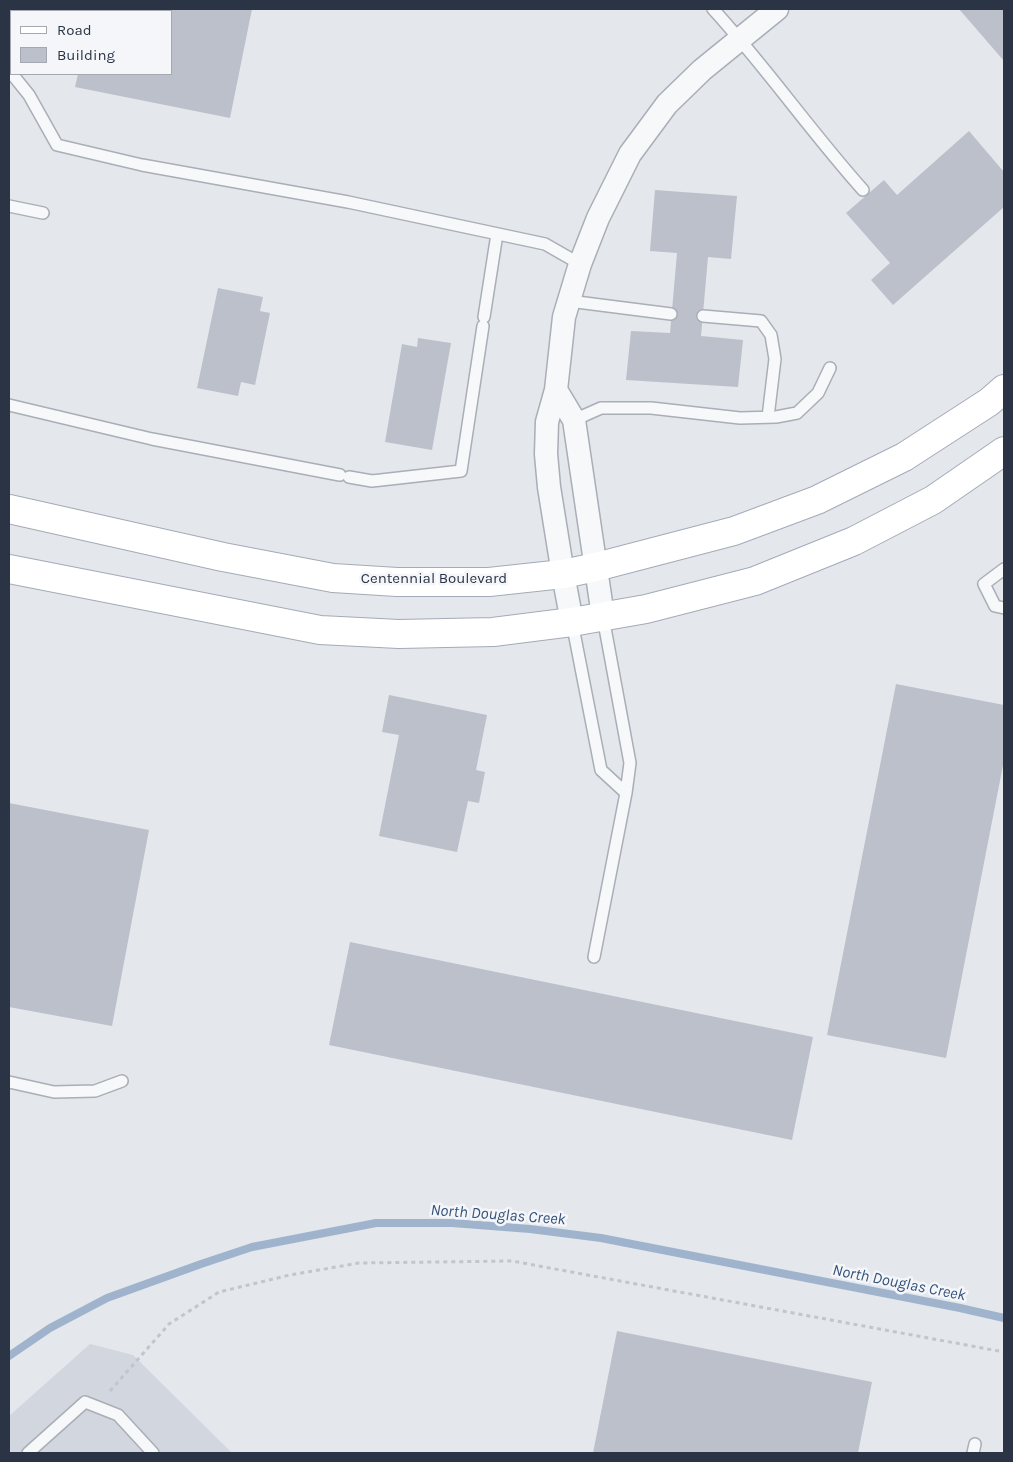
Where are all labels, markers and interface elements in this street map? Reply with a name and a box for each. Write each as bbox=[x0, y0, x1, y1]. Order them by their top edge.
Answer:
legend bbox=[10, 10, 172, 75]
text: Road bbox=[57, 21, 92, 39]
text: Building bbox=[57, 46, 115, 64]
street label: Centennial Boulevard bbox=[361, 570, 507, 588]
water label: North Douglas Creek bbox=[430, 1201, 566, 1229]
water label: North Douglas Creek bbox=[831, 1261, 967, 1305]

